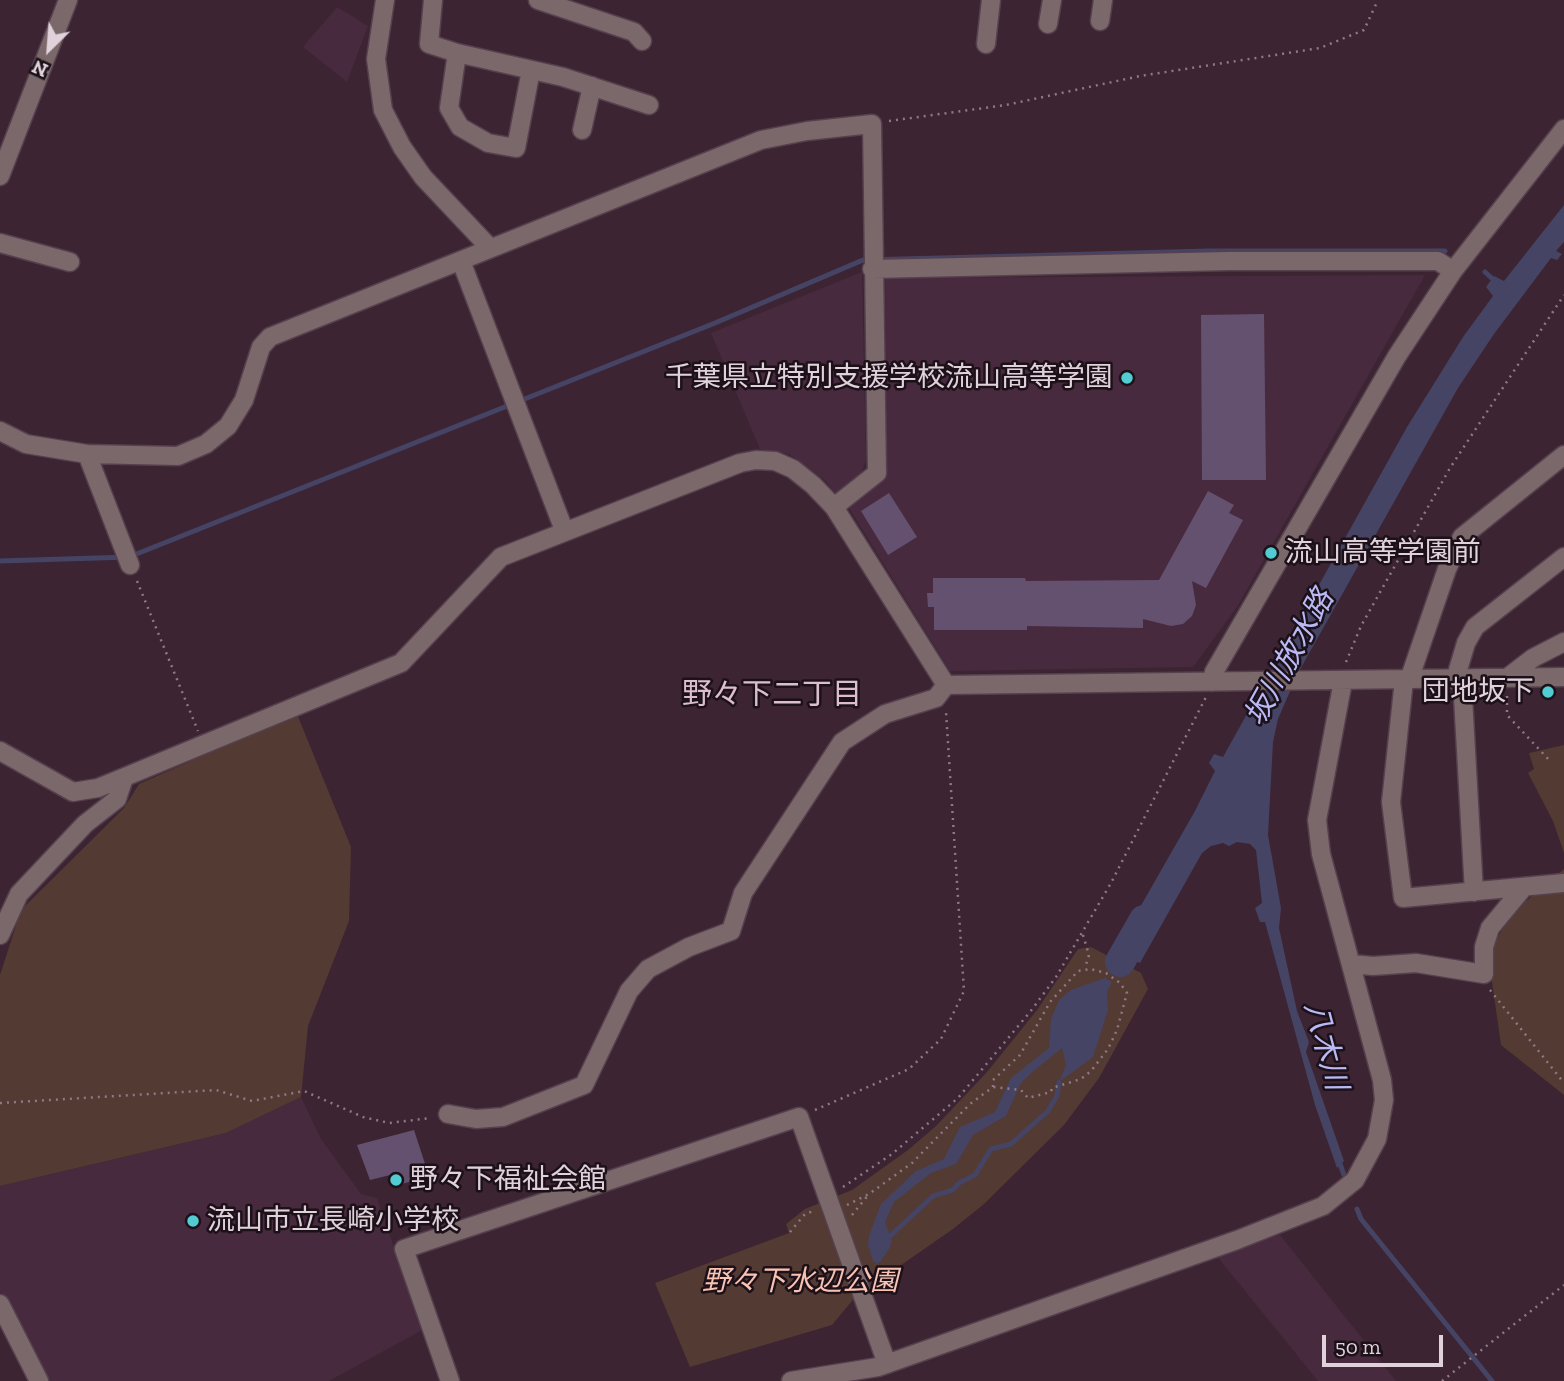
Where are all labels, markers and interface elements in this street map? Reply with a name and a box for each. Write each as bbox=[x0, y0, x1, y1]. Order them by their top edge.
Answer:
north arrow bbox=[14, 14, 84, 84]
text: N bbox=[29, 55, 51, 82]
place label: 千葉県立特別支援学校流山高等学園 bbox=[665, 361, 1113, 395]
marker: 千葉県立特別支援学校流山高等学園 bbox=[1119, 370, 1135, 386]
place label: 流山高等学園前 bbox=[1285, 536, 1481, 570]
marker: 流山高等学園前 bbox=[1263, 545, 1279, 561]
water label: 坂川放水路 bbox=[1238, 584, 1342, 732]
place label: 団地坂下 bbox=[1422, 675, 1534, 709]
district label: 野々下二丁目 bbox=[682, 677, 862, 713]
marker: 団地坂下 bbox=[1540, 684, 1556, 700]
water label: 八木川 bbox=[1296, 998, 1354, 1094]
place label: 野々下福祉会館 bbox=[410, 1163, 606, 1197]
marker: 野々下福祉会館 bbox=[388, 1172, 404, 1188]
place label: 流山市立長崎小学校 bbox=[207, 1204, 459, 1238]
marker: 流山市立長崎小学校 bbox=[185, 1213, 201, 1229]
park label: 野々下水辺公園 bbox=[702, 1265, 898, 1299]
scale bar bbox=[1326, 1322, 1447, 1366]
text: 50 m bbox=[1335, 1334, 1381, 1359]

